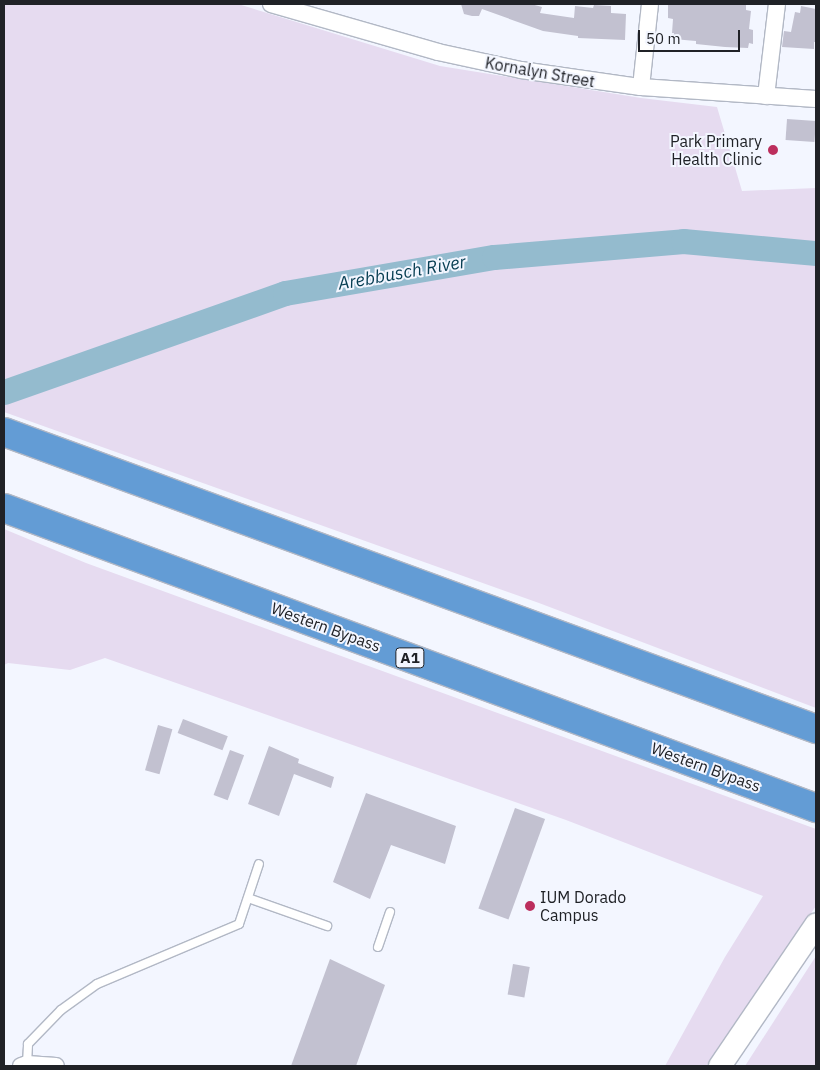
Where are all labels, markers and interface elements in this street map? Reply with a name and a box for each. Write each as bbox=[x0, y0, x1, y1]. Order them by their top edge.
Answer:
scale bar bbox=[640, 20, 742, 52]
text: 50 m bbox=[646, 29, 681, 48]
street label: Kornalyn Street bbox=[484, 53, 596, 91]
place label: Park Primary Health Clinic bbox=[670, 131, 762, 169]
marker: Park Primary Health Clinic bbox=[766, 143, 780, 157]
water label: Arebbusch River bbox=[336, 251, 468, 295]
street label: Western Bypass bbox=[269, 598, 383, 656]
road number: A1 bbox=[395, 646, 425, 670]
street label: Western Bypass bbox=[649, 738, 763, 796]
place label: IUM Dorado Campus bbox=[540, 887, 626, 925]
marker: IUM Dorado Campus bbox=[524, 900, 536, 912]

